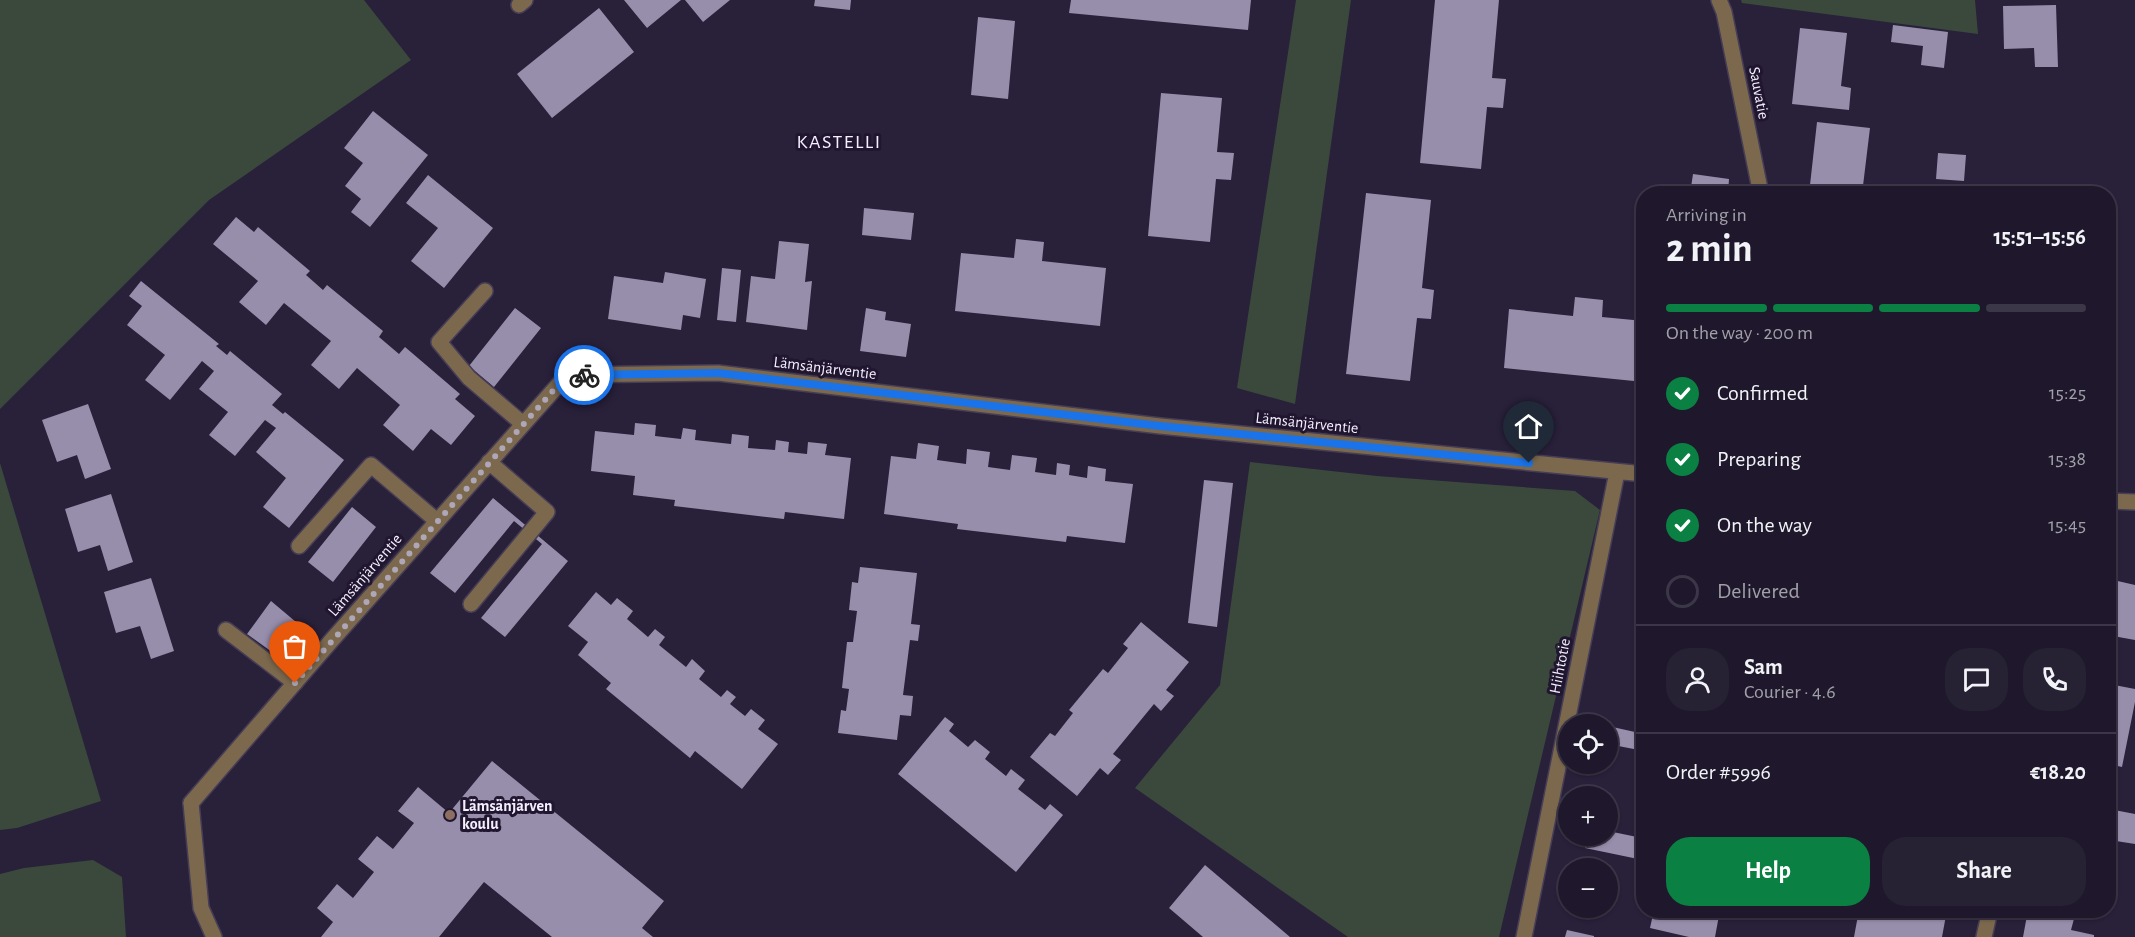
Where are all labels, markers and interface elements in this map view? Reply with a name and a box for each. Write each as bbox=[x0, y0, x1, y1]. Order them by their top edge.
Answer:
street label: Sauvatie bbox=[1746, 66, 1772, 120]
district label: KASTELLI bbox=[796, 132, 882, 152]
text: Arriving in bbox=[1666, 205, 1747, 225]
text: 15:51–15:56 bbox=[1993, 226, 2086, 248]
text: 2 min bbox=[1666, 230, 1753, 269]
text: On the way · 200 m bbox=[1666, 323, 1813, 343]
courier bbox=[554, 345, 614, 405]
street label: Lämsänjärventie bbox=[773, 354, 877, 383]
icon: bike bbox=[568, 359, 601, 392]
icon: check bbox=[1666, 377, 1699, 410]
text: Confirmed bbox=[1717, 382, 1808, 404]
text: 15:25 bbox=[2049, 383, 2086, 403]
pin bbox=[1503, 401, 1554, 463]
street label: Lämsänjärventie bbox=[1255, 410, 1359, 437]
icon: home bbox=[1512, 410, 1545, 443]
icon: check bbox=[1666, 443, 1699, 476]
text: Preparing bbox=[1717, 448, 1801, 470]
text: 15:38 bbox=[2048, 449, 2086, 469]
icon: check bbox=[1666, 509, 1699, 542]
text: On the way bbox=[1717, 514, 1812, 536]
text: 15:45 bbox=[2048, 515, 2086, 535]
street label: Lämsänjärventie bbox=[325, 531, 406, 620]
text: Delivered bbox=[1717, 580, 1800, 602]
pin bbox=[269, 621, 320, 683]
icon: bag bbox=[278, 630, 311, 663]
street label: Hiihtotie bbox=[1547, 637, 1573, 695]
button: person bbox=[1666, 648, 1729, 711]
button: chat bbox=[1945, 648, 2008, 711]
button: phone bbox=[2023, 648, 2086, 711]
text: Sam bbox=[1744, 656, 1783, 678]
text: Courier · 4.6 bbox=[1744, 682, 1836, 702]
map controls bbox=[1558, 714, 1618, 918]
button: locate bbox=[1558, 714, 1618, 774]
text: Order #5996 bbox=[1666, 761, 1771, 783]
text: €18.20 bbox=[2030, 761, 2086, 783]
button: + bbox=[1558, 786, 1618, 846]
place label: Lämsänjärven koulu bbox=[462, 798, 552, 832]
marker: Lämsänjärven koulu bbox=[443, 808, 457, 822]
button: Help bbox=[1666, 837, 1870, 906]
button: Share bbox=[1882, 837, 2086, 906]
button: − bbox=[1558, 858, 1618, 918]

